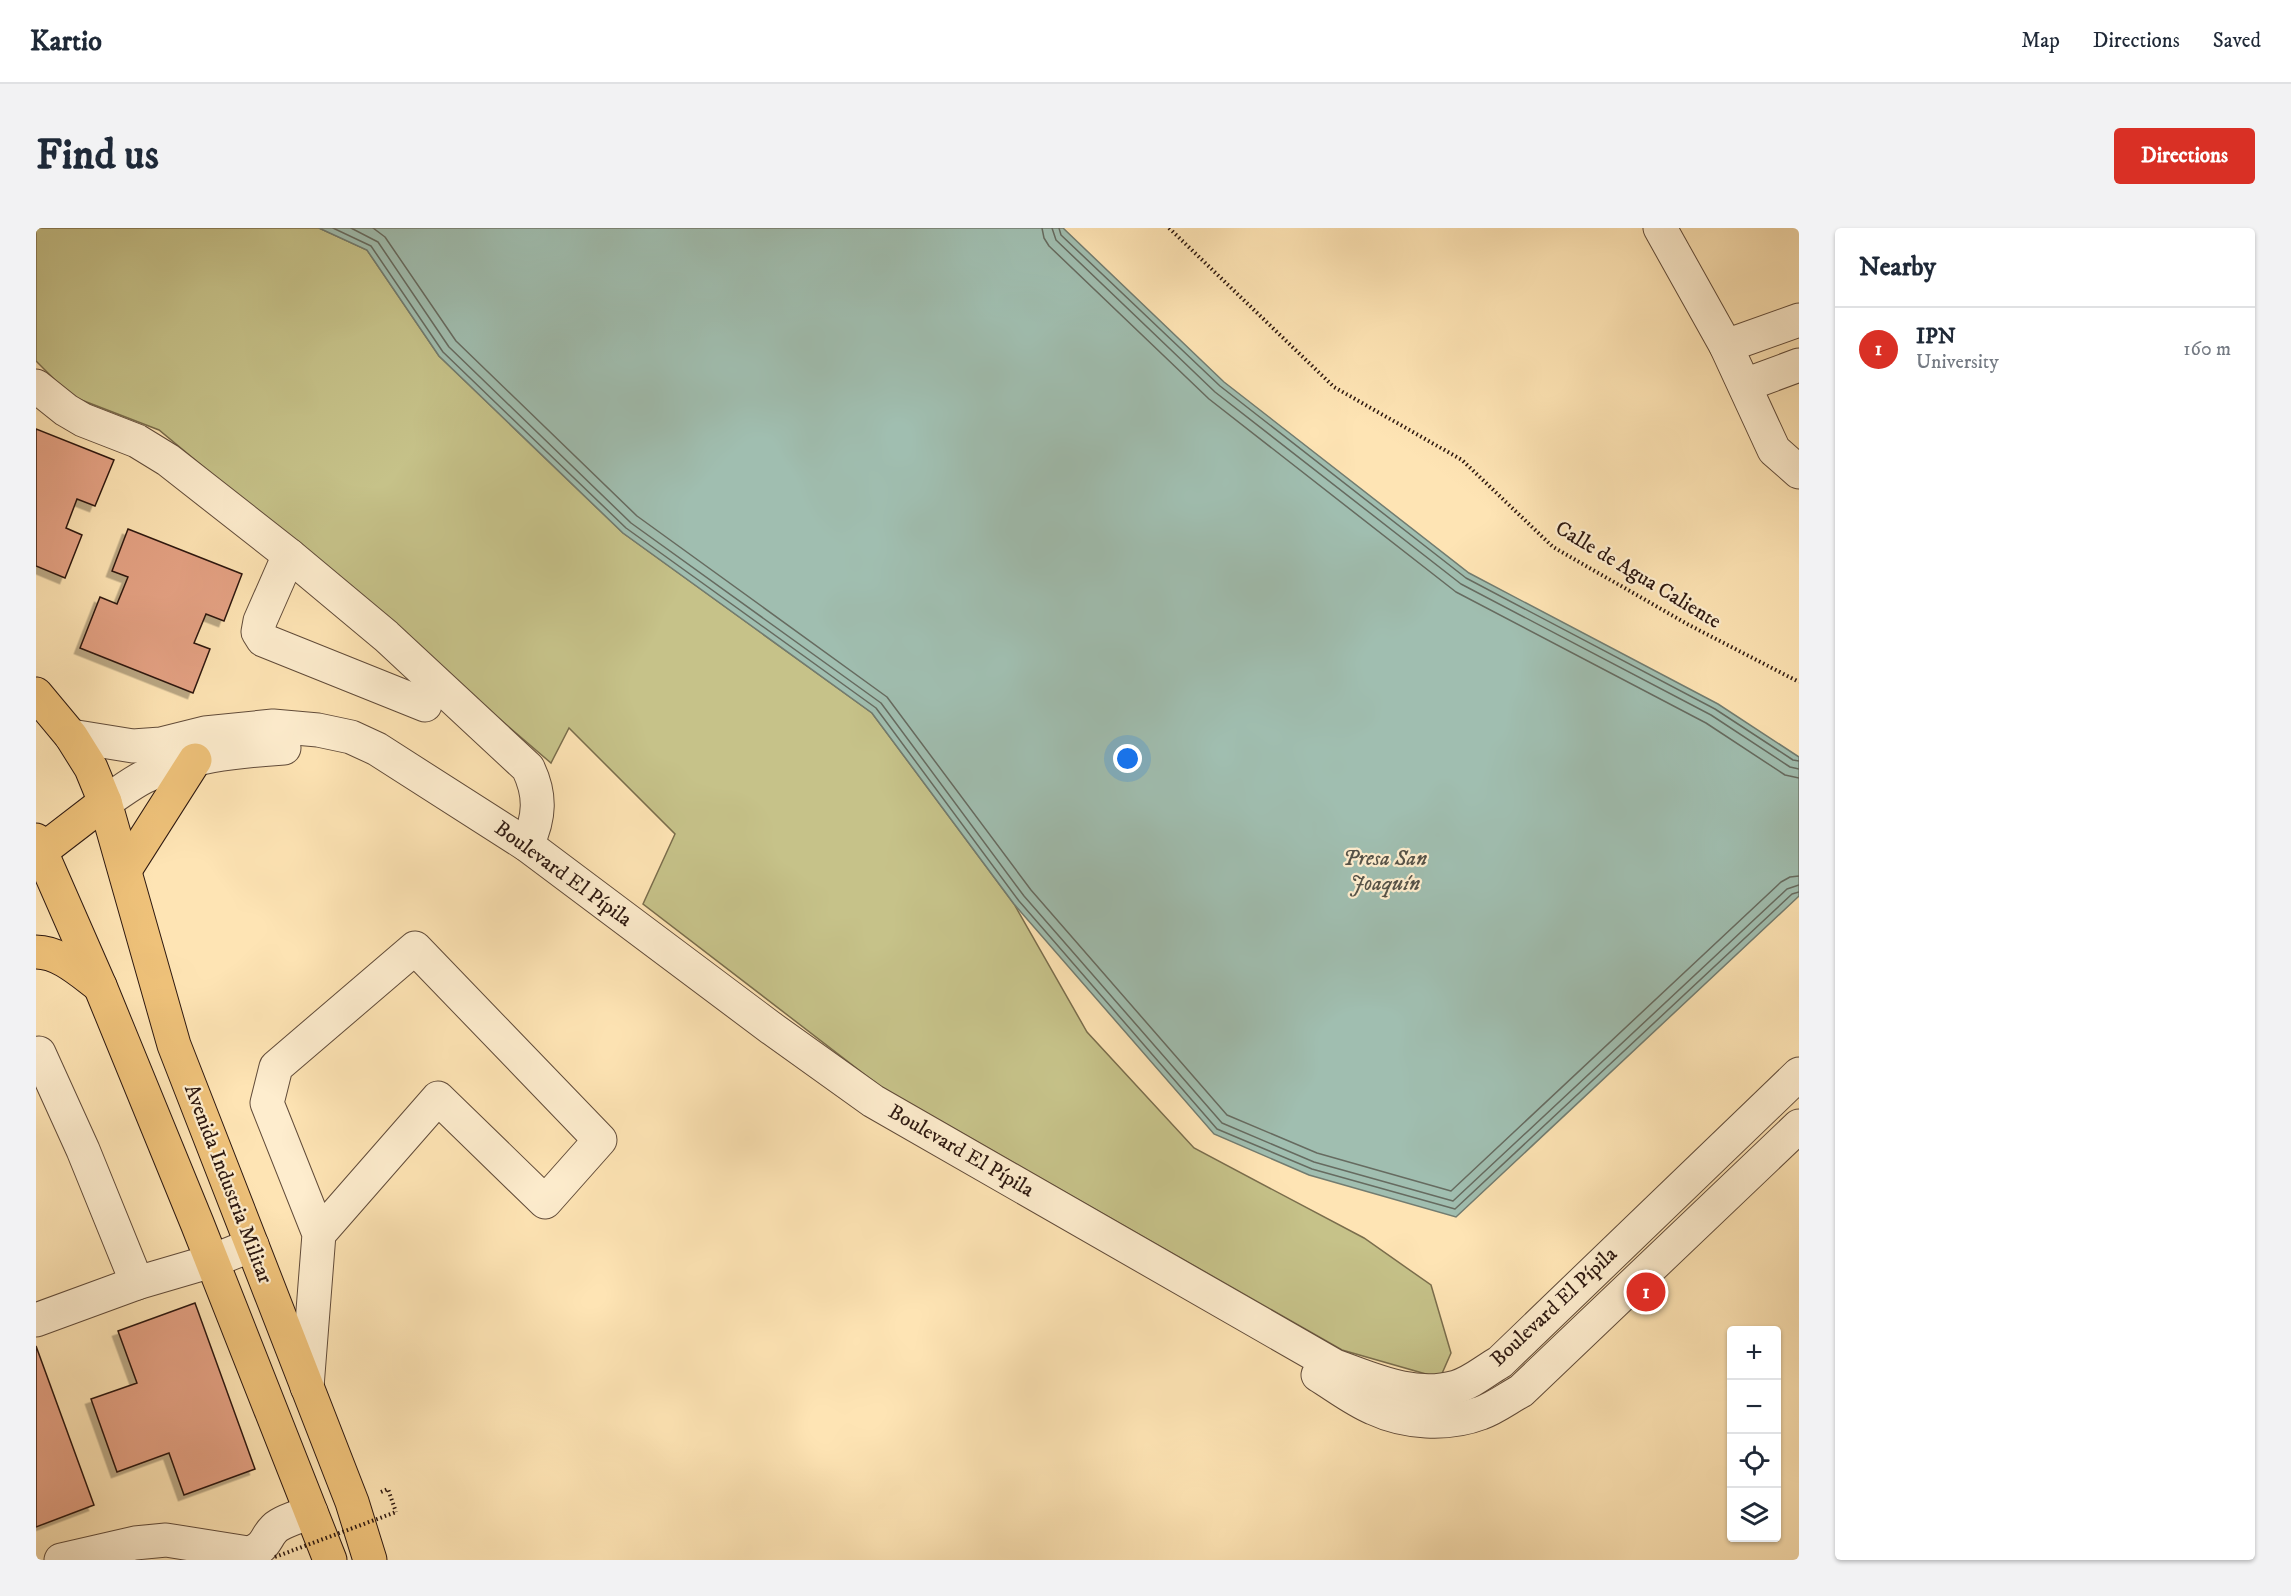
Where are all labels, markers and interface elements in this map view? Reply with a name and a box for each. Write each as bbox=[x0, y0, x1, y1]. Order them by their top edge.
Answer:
text: Kartio bbox=[30, 24, 102, 59]
text: Map bbox=[2021, 28, 2060, 54]
text: Directions bbox=[2093, 28, 2180, 54]
text: Saved bbox=[2213, 28, 2261, 54]
button: Directions bbox=[2114, 128, 2255, 184]
text: Find us bbox=[36, 130, 159, 182]
text: Nearby bbox=[1859, 251, 1936, 284]
text: IPN bbox=[1916, 323, 1956, 350]
text: 1 bbox=[1875, 337, 1882, 362]
text: 160 m bbox=[2183, 337, 2231, 362]
text: University bbox=[1916, 350, 1999, 375]
street label: Calle de Agua Caliente bbox=[1550, 515, 1726, 635]
your location bbox=[1113, 744, 1142, 773]
street label: Boulevard El Pípila bbox=[489, 815, 637, 933]
water label: Presa San Joaquín bbox=[1343, 845, 1427, 898]
street label: Avenida Industria Militar bbox=[178, 1081, 278, 1288]
street label: Boulevard El Pípila bbox=[884, 1099, 1038, 1203]
street label: Boulevard El Pípila bbox=[1485, 1242, 1623, 1372]
pin: 1 bbox=[1626, 1270, 1666, 1314]
map controls bbox=[1727, 1326, 1781, 1542]
button: + bbox=[1727, 1326, 1781, 1380]
button: − bbox=[1727, 1380, 1781, 1434]
button: locate bbox=[1727, 1434, 1781, 1488]
button: layers bbox=[1727, 1488, 1781, 1542]

